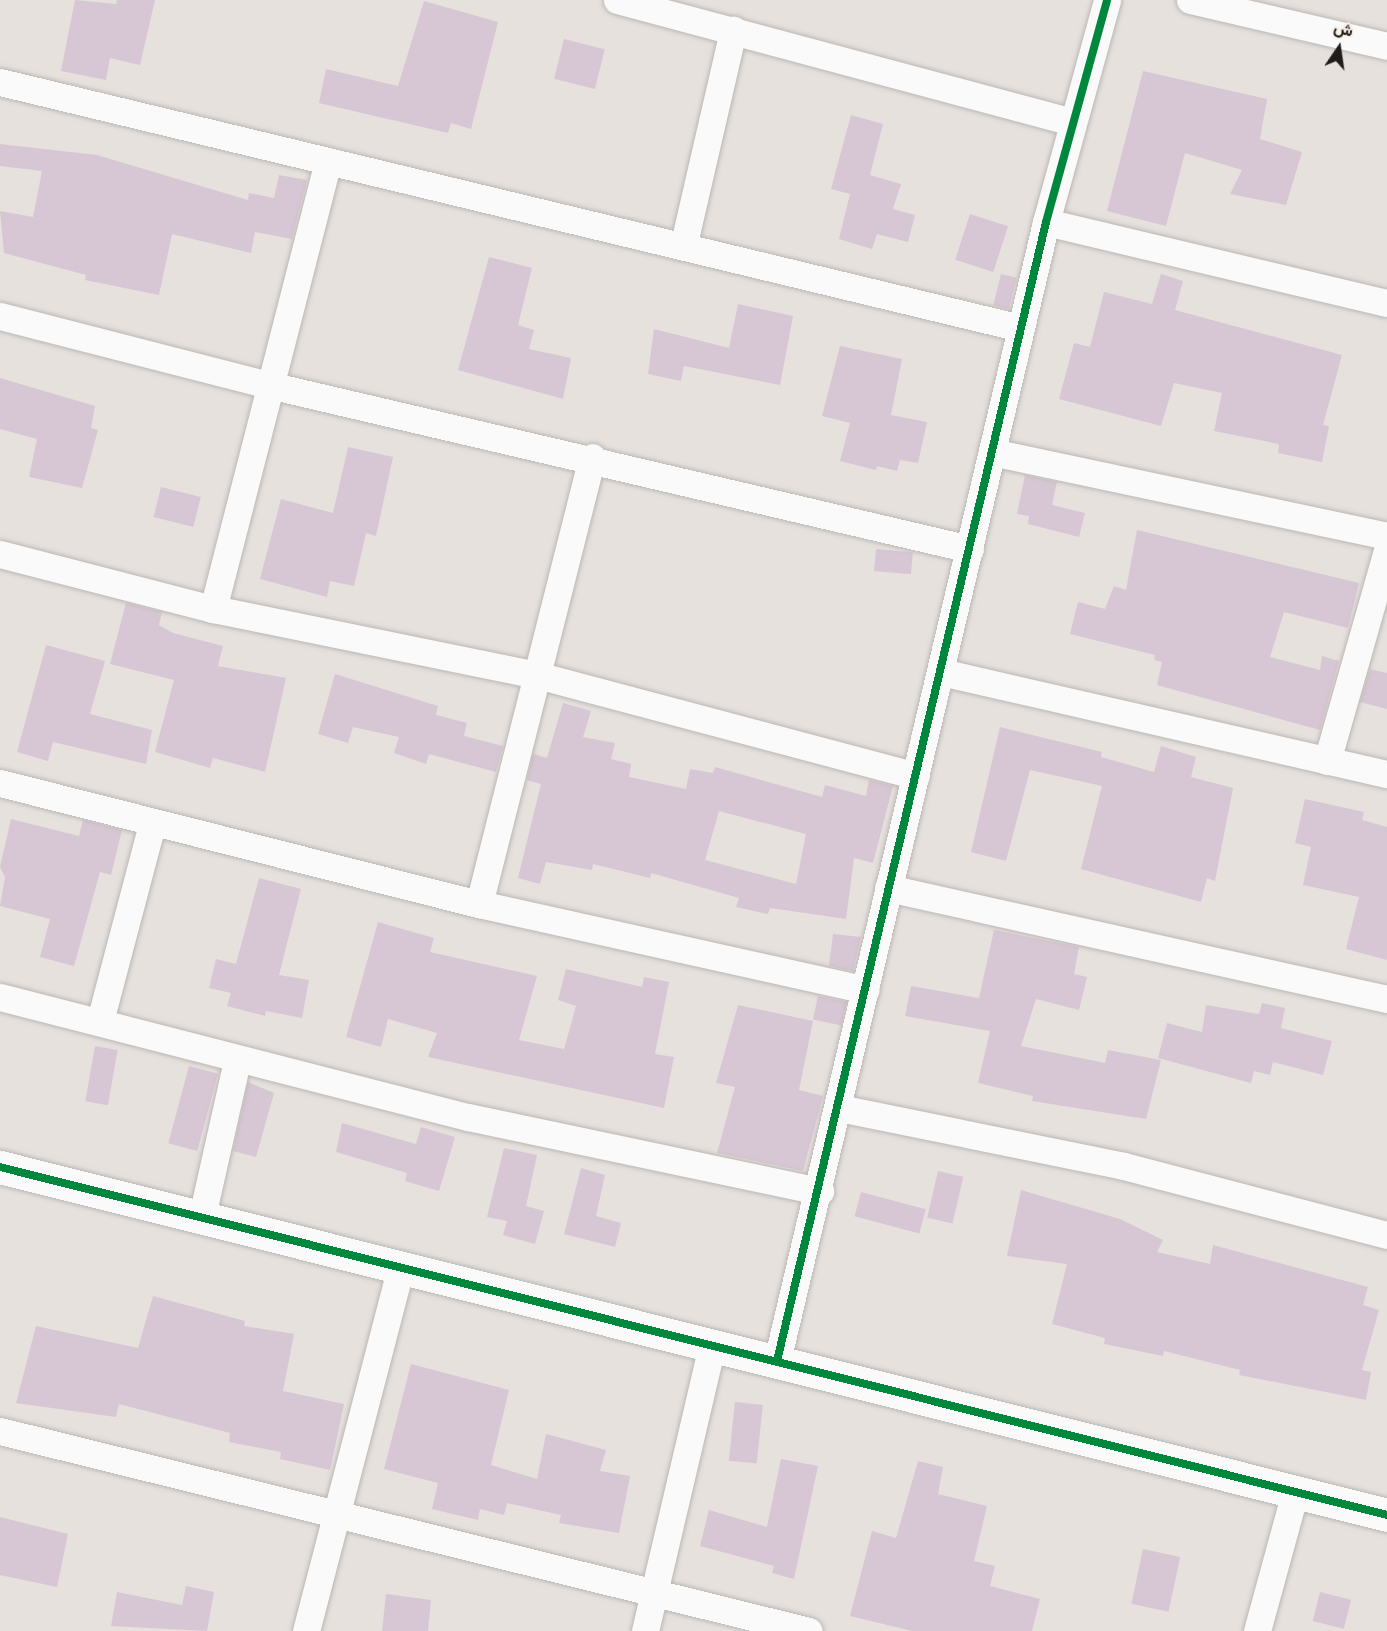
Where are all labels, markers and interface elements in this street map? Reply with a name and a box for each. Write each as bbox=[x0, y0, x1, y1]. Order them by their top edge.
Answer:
north arrow bbox=[1309, 18, 1369, 78]
text: ش bbox=[1331, 19, 1355, 42]

